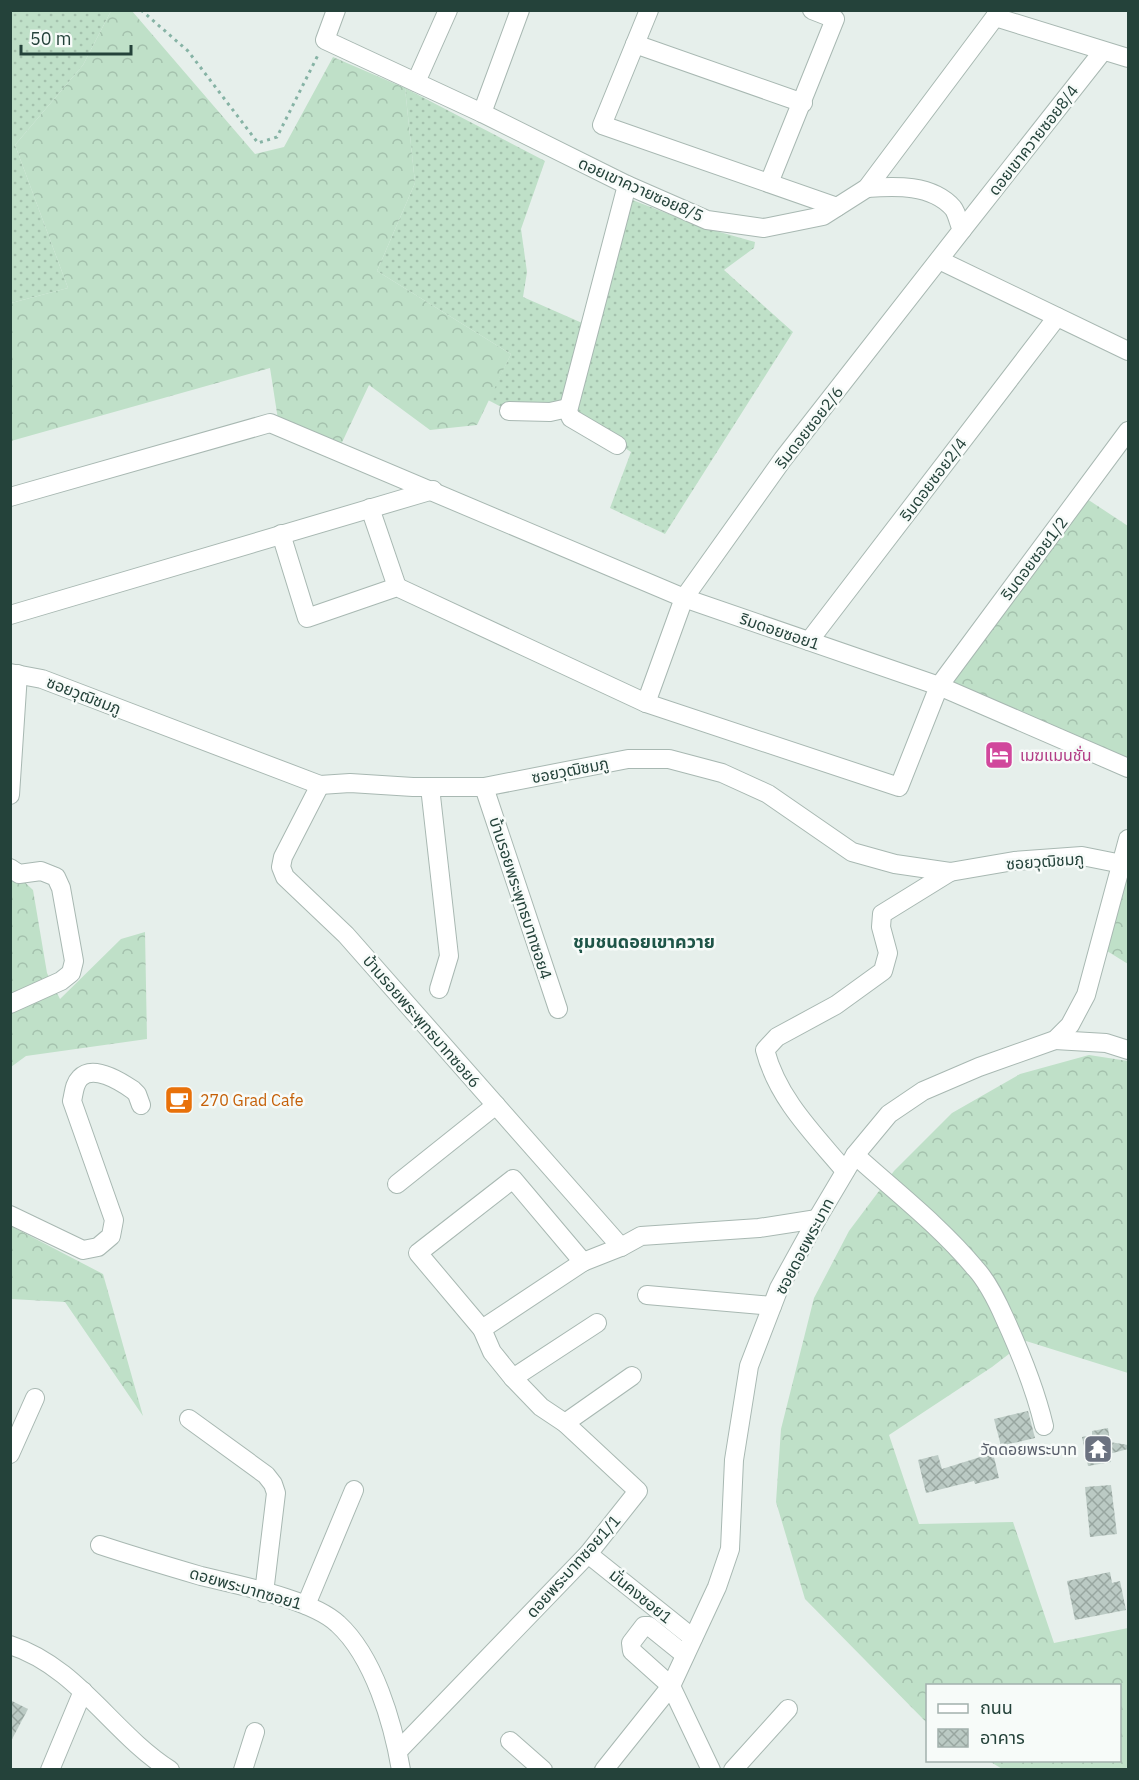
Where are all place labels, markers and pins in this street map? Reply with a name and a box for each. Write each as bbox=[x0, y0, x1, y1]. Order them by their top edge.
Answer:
hotel icon: เมฆแมนชั่น bbox=[983, 739, 1015, 771]
place label: เมฆแมนชั่น bbox=[1020, 745, 1091, 765]
cafe icon: 270 Grad Cafe bbox=[163, 1084, 195, 1116]
place label: 270 Grad Cafe bbox=[200, 1090, 304, 1110]
temple icon: วัดดอยพระบาท bbox=[1082, 1433, 1114, 1465]
place label: วัดดอยพระบาท bbox=[980, 1439, 1077, 1459]

